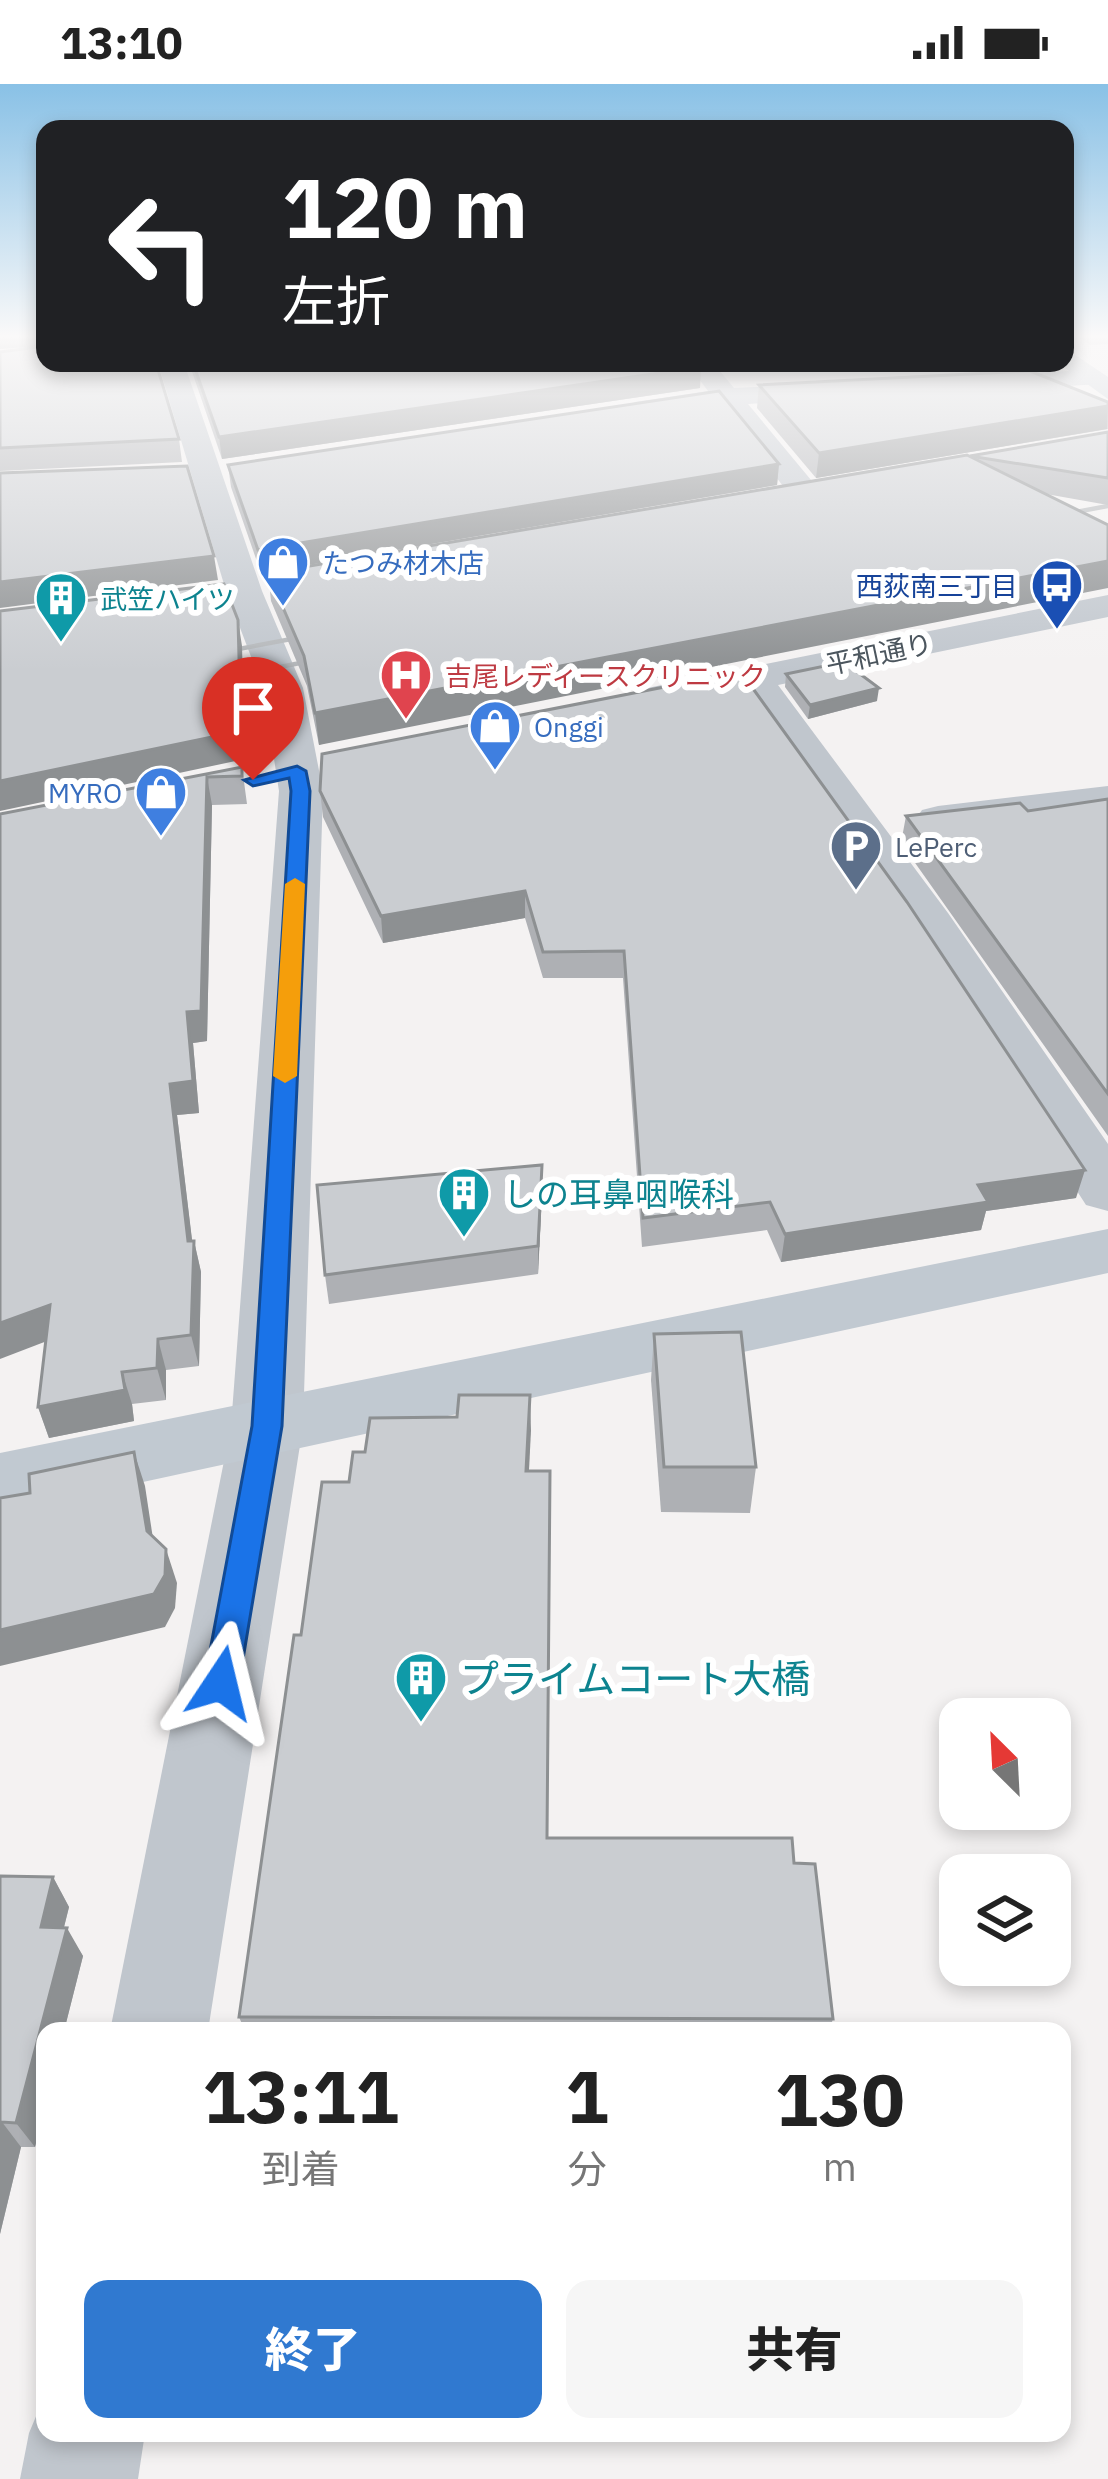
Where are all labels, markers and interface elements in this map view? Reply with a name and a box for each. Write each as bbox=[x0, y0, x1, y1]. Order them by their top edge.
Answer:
text: 13:10 bbox=[60, 13, 183, 71]
text: 120 m bbox=[282, 152, 528, 261]
icon: left bbox=[84, 168, 240, 324]
text: 左折 bbox=[282, 266, 390, 336]
shop icon: たつみ材木店 bbox=[255, 534, 311, 608]
place label: たつみ材木店 bbox=[322, 545, 484, 580]
bus stop icon: 西荻南三丁目 bbox=[1029, 557, 1085, 631]
place label: 西荻南三丁目 bbox=[856, 568, 1018, 603]
building icon: 武笠ハイツ bbox=[33, 570, 89, 644]
place label: 武笠ハイツ bbox=[100, 581, 234, 616]
street label: 平和通り bbox=[823, 625, 935, 681]
hospital icon: 吉尾レディースクリニック bbox=[378, 647, 434, 721]
pin bbox=[202, 657, 304, 780]
place label: 吉尾レディースクリニック bbox=[445, 658, 766, 693]
icon: arrive bbox=[220, 675, 286, 741]
shop icon: Onggi bbox=[467, 698, 523, 772]
place label: Onggi bbox=[534, 709, 604, 744]
shop icon: MYRO bbox=[133, 764, 189, 838]
place label: MYRO bbox=[48, 775, 122, 810]
parking icon: LePerc bbox=[828, 818, 884, 892]
place label: LePerc bbox=[895, 829, 977, 864]
building icon: しの耳鼻咽喉科 bbox=[436, 1165, 492, 1239]
place label: しの耳鼻咽喉科 bbox=[503, 1172, 734, 1215]
position arrow bbox=[158, 1620, 284, 1746]
building icon: プライムコート大橋 bbox=[393, 1650, 449, 1724]
place label: プライムコート大橋 bbox=[460, 1653, 810, 1704]
north arrow bbox=[939, 1698, 1071, 1830]
map controls bbox=[939, 1698, 1071, 1986]
button: layers bbox=[939, 1854, 1071, 1986]
text: 13:11 bbox=[202, 2049, 399, 2143]
text: 1 bbox=[565, 2049, 609, 2143]
text: 130 bbox=[775, 2052, 905, 2146]
text: m bbox=[823, 2141, 857, 2192]
text: 到着 bbox=[262, 2143, 340, 2194]
text: 分 bbox=[567, 2143, 606, 2194]
button: 終了 bbox=[84, 2280, 542, 2418]
button: 共有 bbox=[566, 2280, 1023, 2418]

